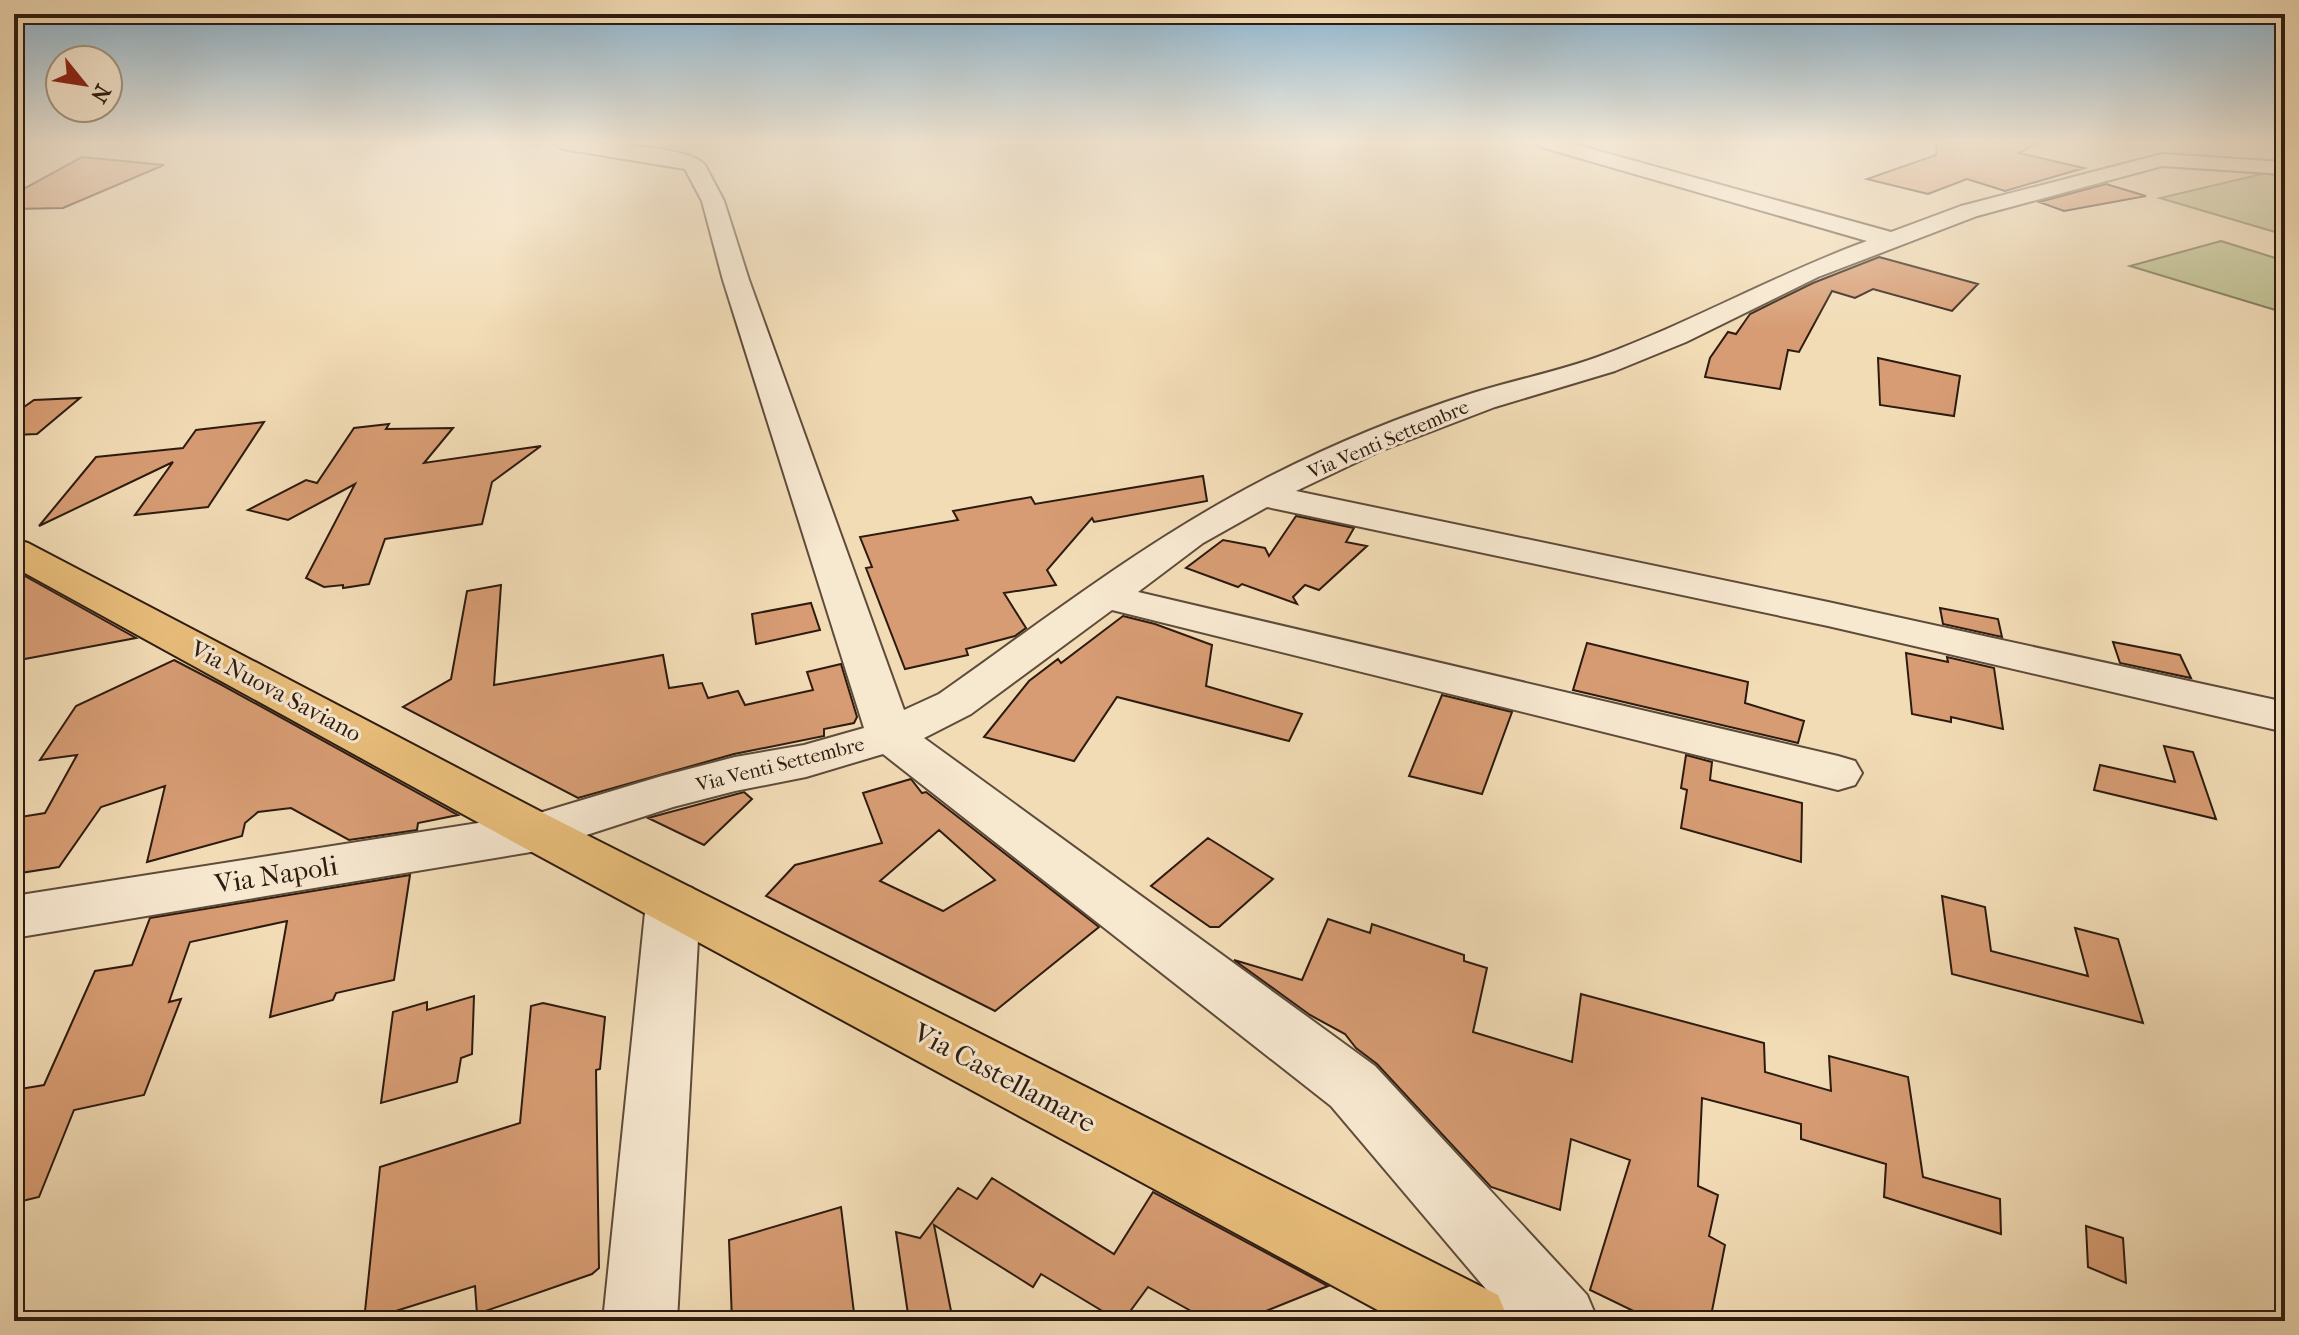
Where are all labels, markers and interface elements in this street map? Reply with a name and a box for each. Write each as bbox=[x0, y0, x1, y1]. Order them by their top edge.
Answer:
north arrow bbox=[44, 44, 124, 124]
text: N bbox=[85, 80, 116, 107]
street label: Via Venti Settembre bbox=[1303, 395, 1472, 484]
street label: Via Nuova Saviano bbox=[185, 634, 366, 748]
street label: Via Venti Settembre bbox=[693, 732, 867, 797]
street label: Via Napoli bbox=[211, 848, 340, 901]
street label: Via Castellamare bbox=[907, 1015, 1102, 1139]

